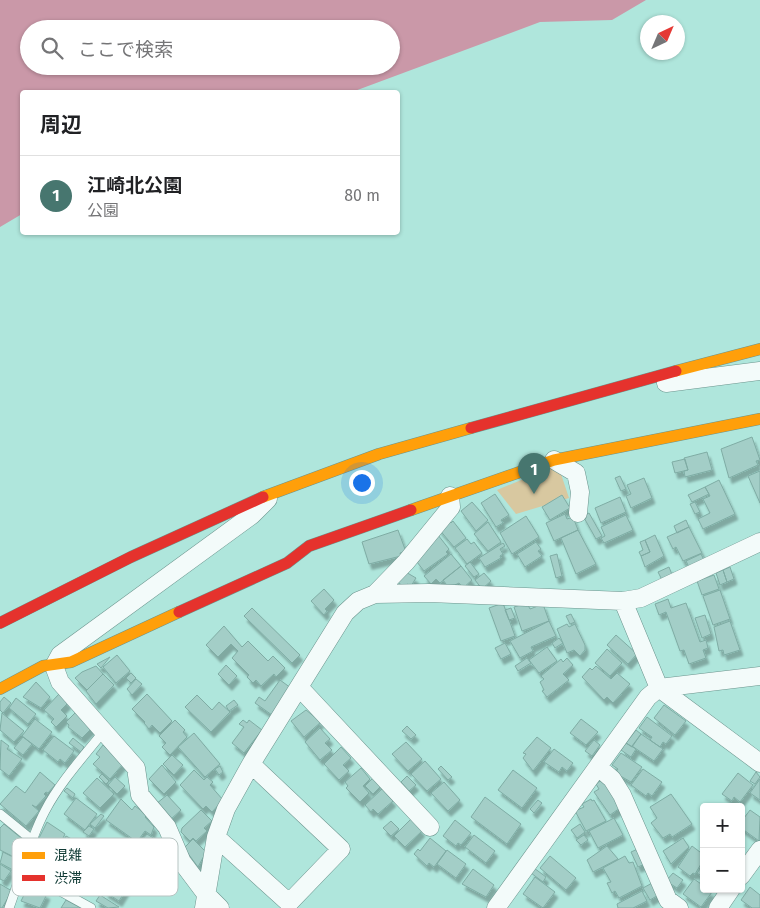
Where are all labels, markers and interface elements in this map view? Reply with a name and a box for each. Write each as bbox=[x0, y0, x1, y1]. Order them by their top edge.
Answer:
north arrow bbox=[640, 15, 685, 60]
search box bbox=[20, 20, 400, 75]
icon: search bbox=[38, 34, 66, 62]
text: ここで検索 bbox=[78, 38, 173, 61]
text: 周辺 bbox=[40, 112, 82, 138]
text: 江崎北公園 bbox=[87, 174, 182, 197]
text: 1 bbox=[52, 186, 60, 205]
text: 80 m bbox=[344, 186, 380, 205]
text: 公園 bbox=[87, 201, 119, 220]
pin: 1 bbox=[518, 453, 550, 494]
your location bbox=[349, 470, 375, 496]
map controls bbox=[700, 803, 745, 893]
button: + bbox=[700, 803, 745, 848]
legend bbox=[12, 838, 178, 896]
text: 混雑 bbox=[54, 847, 82, 864]
button: − bbox=[700, 848, 745, 893]
text: 渋滞 bbox=[54, 870, 82, 887]

